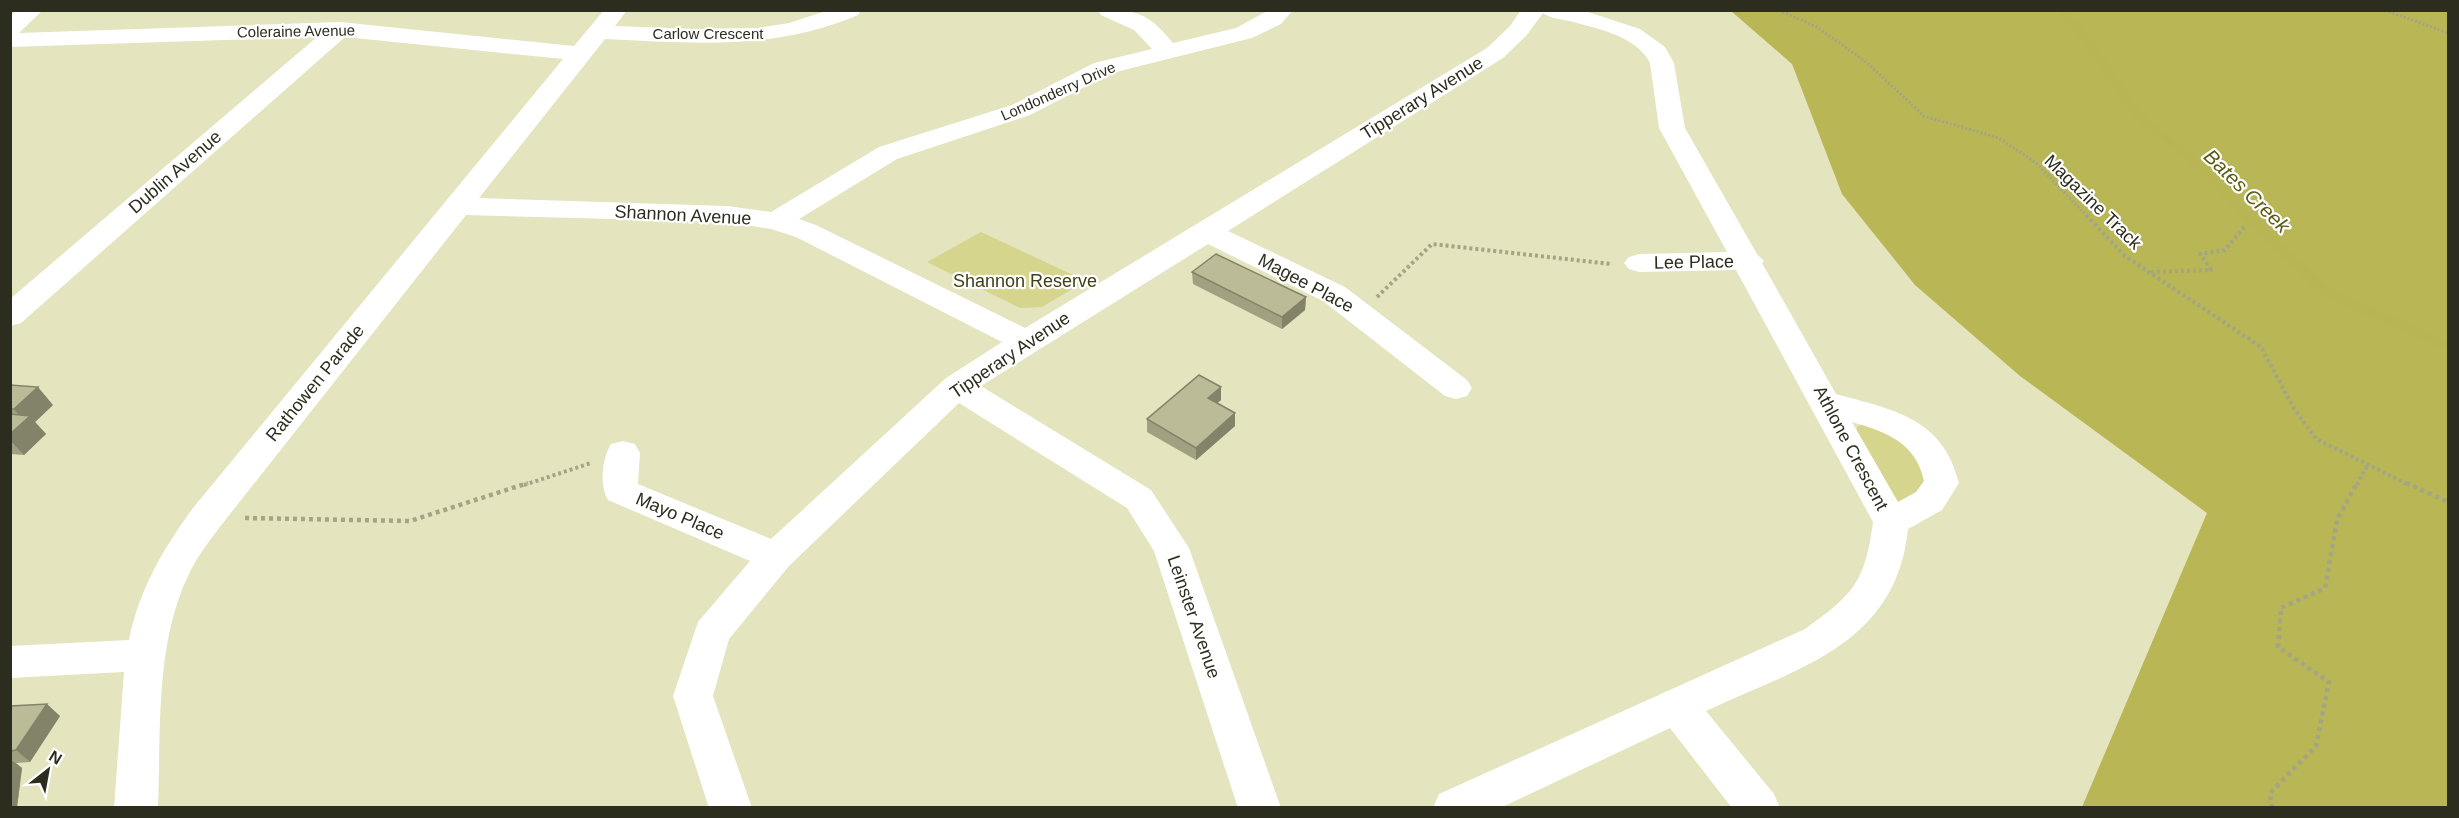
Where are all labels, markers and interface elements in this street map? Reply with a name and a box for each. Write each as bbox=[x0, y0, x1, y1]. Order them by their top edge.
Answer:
street label: Coleraine Avenue bbox=[237, 21, 355, 41]
street label: Carlow Crescent bbox=[653, 25, 764, 42]
street label: Tipperary Avenue bbox=[1357, 52, 1487, 144]
street label: Londonderry Drive bbox=[998, 58, 1118, 124]
street label: Dublin Avenue bbox=[125, 126, 225, 218]
water label: Bates Creek bbox=[2200, 145, 2295, 238]
street label: Magazine Track bbox=[2040, 151, 2146, 254]
street label: Shannon Avenue bbox=[614, 201, 752, 229]
street label: Magee Place bbox=[1255, 250, 1357, 316]
street label: Lee Place bbox=[1654, 251, 1734, 273]
park label: Shannon Reserve bbox=[953, 271, 1097, 291]
street label: Tipperary Avenue bbox=[946, 308, 1074, 402]
street label: Rathowen Parade bbox=[262, 321, 368, 445]
street label: Athlone Crescent bbox=[1810, 382, 1892, 514]
street label: Mayo Place bbox=[633, 488, 727, 544]
street label: Leinster Avenue bbox=[1164, 553, 1224, 681]
north arrow bbox=[18, 740, 78, 800]
text: N bbox=[46, 747, 65, 768]

